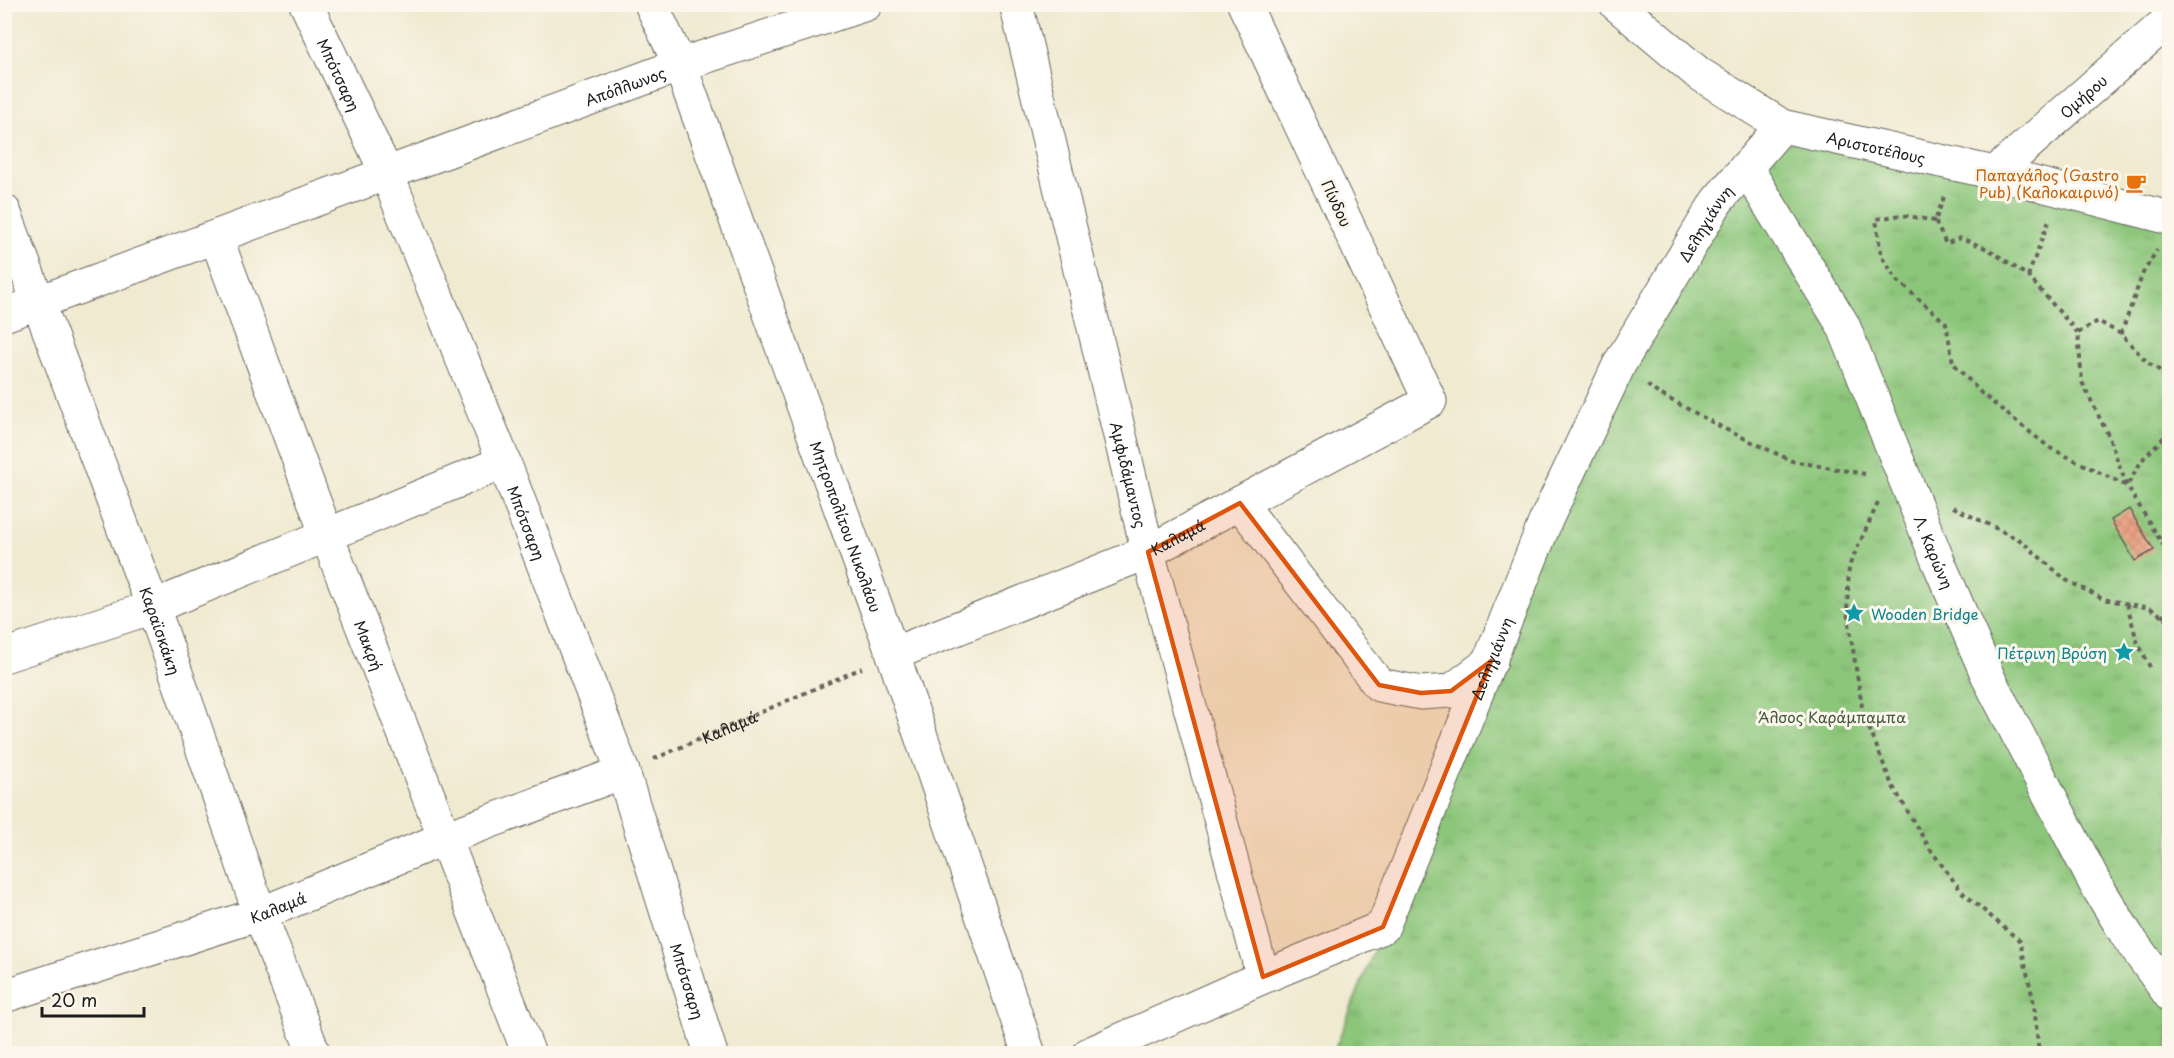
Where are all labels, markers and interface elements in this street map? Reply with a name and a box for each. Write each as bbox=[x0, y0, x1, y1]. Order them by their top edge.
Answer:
street label: Μπότσαρη bbox=[312, 34, 367, 115]
street label: Απόλλωνος bbox=[581, 60, 669, 111]
street label: Ομήρου bbox=[2054, 68, 2112, 123]
street label: Αριστοτέλους bbox=[1825, 125, 1928, 169]
place label: Παπαγάλος (Gastro Pub) (Καλοκαιρινό) bbox=[1975, 163, 2119, 203]
cafe icon: Παπαγάλος (Gastro Pub) (Καλοκαιρινό) bbox=[2124, 171, 2148, 195]
street label: Πίνδου bbox=[1316, 176, 1358, 230]
street label: Δεληγιάννη bbox=[1672, 179, 1738, 266]
street label: Αμφιδάμαντος bbox=[1105, 419, 1153, 530]
street label: Μητροπολίτου Νικολάου bbox=[805, 437, 888, 615]
street label: Μπότσαρη bbox=[502, 482, 552, 563]
street label: Καλαμά bbox=[1146, 512, 1209, 560]
street label: Λ. Καρώνη bbox=[1909, 512, 1960, 592]
street label: Καραϊσκάκη bbox=[135, 583, 187, 678]
place icon: Wooden Bridge bbox=[1842, 601, 1866, 625]
place label: Wooden Bridge bbox=[1871, 602, 1978, 625]
street label: Δεληγιάννη bbox=[1464, 613, 1518, 703]
street label: Μακρή bbox=[349, 617, 390, 674]
place icon: Πέτρινη Βρύση bbox=[2112, 640, 2136, 664]
place label: Πέτρινη Βρύση bbox=[1997, 641, 2107, 664]
street label: Καλαμά bbox=[698, 704, 761, 748]
park label: Άλσος Καράμπαμπα bbox=[1758, 705, 1906, 728]
street label: Καλαμά bbox=[247, 885, 310, 928]
street label: Μπότσαρη bbox=[666, 940, 711, 1022]
scale bar bbox=[42, 980, 144, 1018]
text: 20 m bbox=[51, 986, 97, 1013]

